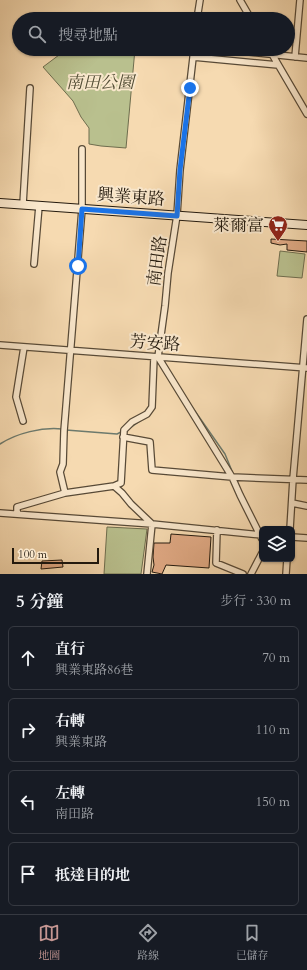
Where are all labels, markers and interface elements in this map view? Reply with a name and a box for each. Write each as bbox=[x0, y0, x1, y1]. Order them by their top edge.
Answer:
search box bbox=[12, 12, 295, 56]
icon: search bbox=[26, 23, 48, 45]
text: 搜尋地點 bbox=[58, 25, 118, 45]
park label: 南田公園 bbox=[66, 71, 137, 94]
route end bbox=[181, 79, 199, 97]
street label: 興業東路 bbox=[96, 183, 166, 211]
place label: 萊爾富 bbox=[213, 214, 264, 237]
supermarket icon: 萊爾富 bbox=[267, 214, 289, 242]
street label: 南田路 bbox=[142, 234, 172, 288]
route start bbox=[69, 257, 87, 275]
street label: 芳安路 bbox=[129, 330, 181, 356]
map controls bbox=[259, 526, 295, 562]
button: layers bbox=[259, 526, 295, 562]
scale bar bbox=[12, 546, 99, 565]
text: 100 m bbox=[18, 547, 47, 562]
text: 5 分鐘 bbox=[16, 590, 63, 613]
text: 步行 · 330 m bbox=[220, 592, 291, 610]
text: 直行 bbox=[55, 639, 85, 659]
icon: ahead bbox=[17, 647, 39, 669]
text: 70 m bbox=[262, 649, 290, 667]
text: 興業東路86巷 bbox=[55, 661, 133, 679]
text: 右轉 bbox=[55, 711, 85, 731]
icon: right bbox=[17, 719, 39, 741]
text: 110 m bbox=[256, 721, 290, 739]
text: 興業東路 bbox=[55, 733, 107, 751]
text: 左轉 bbox=[55, 783, 85, 803]
icon: left bbox=[17, 791, 39, 813]
text: 150 m bbox=[256, 793, 290, 811]
text: 南田路 bbox=[55, 805, 94, 823]
icon: arrive bbox=[17, 863, 39, 885]
text: 抵達目的地 bbox=[55, 865, 130, 885]
tab: 地圖 bbox=[38, 922, 60, 963]
tab: 路線 bbox=[137, 922, 159, 963]
tab: 已儲存 bbox=[236, 922, 269, 963]

